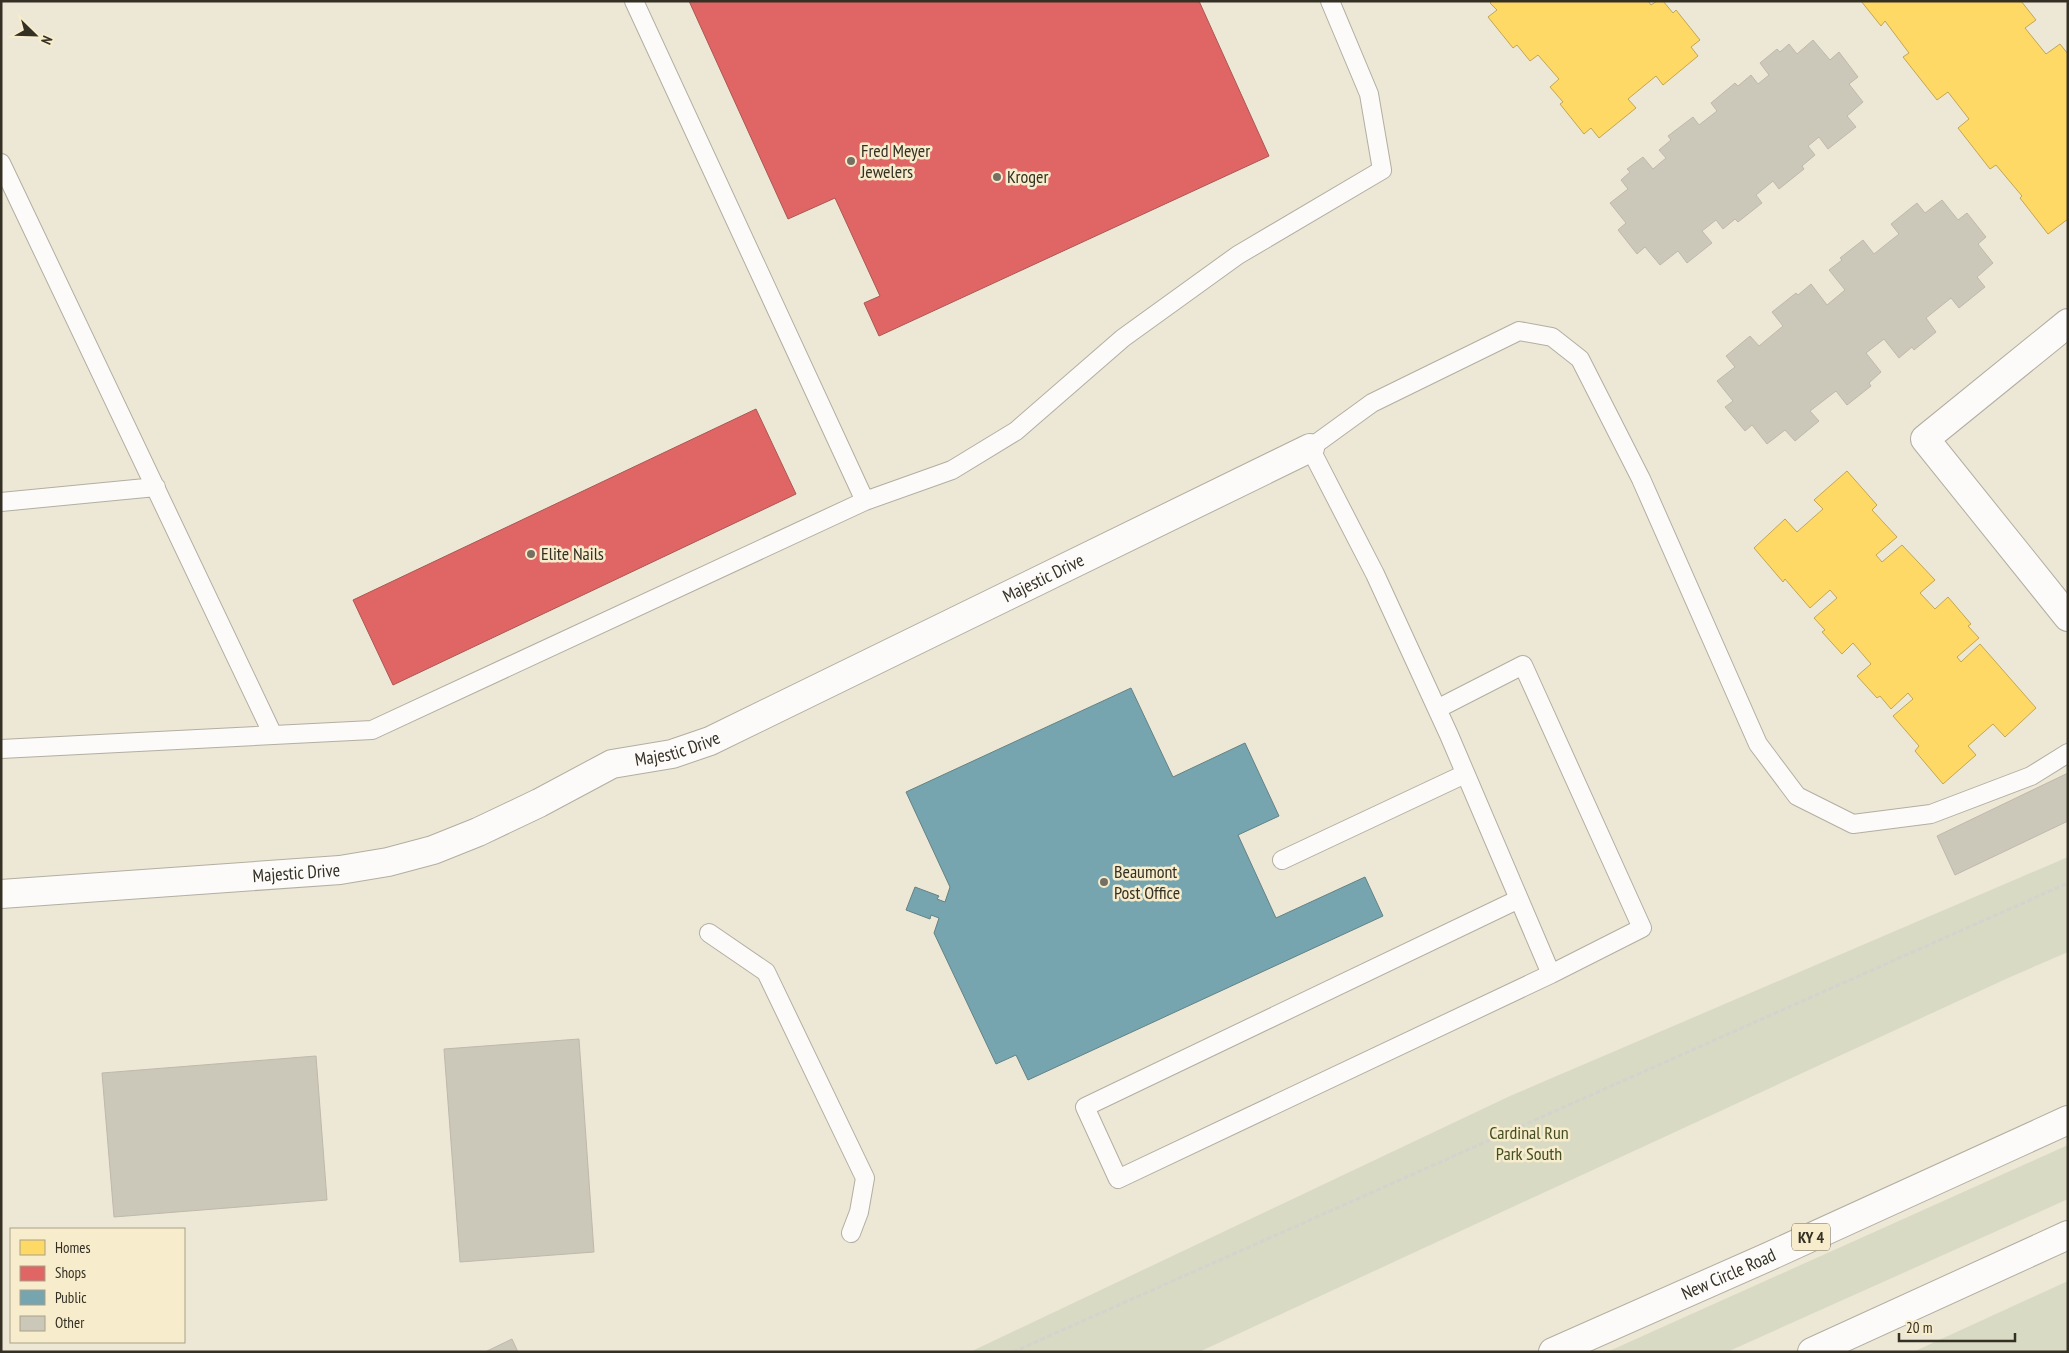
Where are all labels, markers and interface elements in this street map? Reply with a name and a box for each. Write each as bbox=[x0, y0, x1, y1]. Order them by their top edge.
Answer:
north arrow bbox=[10, 10, 60, 60]
text: N bbox=[37, 33, 57, 47]
place label: Fred Meyer Jewelers bbox=[860, 139, 930, 183]
marker: Fred Meyer Jewelers bbox=[845, 155, 857, 167]
place label: Kroger bbox=[1007, 165, 1048, 188]
marker: Kroger bbox=[991, 171, 1003, 183]
place label: Elite Nails bbox=[541, 542, 604, 565]
marker: Elite Nails bbox=[525, 548, 537, 560]
street label: Majestic Drive bbox=[999, 548, 1088, 607]
street label: Majestic Drive bbox=[633, 726, 724, 771]
street label: Majestic Drive bbox=[252, 858, 341, 887]
place label: Beaumont Post Office bbox=[1114, 860, 1180, 904]
marker: Beaumont Post Office bbox=[1098, 876, 1110, 888]
park label: Cardinal Run Park South bbox=[1489, 1121, 1569, 1165]
road number: KY 4 bbox=[1792, 1224, 1830, 1250]
legend bbox=[10, 1228, 185, 1343]
text: Homes bbox=[55, 1238, 91, 1257]
street label: New Circle Road bbox=[1678, 1243, 1779, 1305]
text: Shops bbox=[55, 1263, 86, 1282]
text: Public bbox=[55, 1288, 87, 1307]
scale bar bbox=[1899, 1310, 2015, 1342]
text: Other bbox=[55, 1313, 85, 1332]
text: 20 m bbox=[1906, 1318, 1932, 1337]

